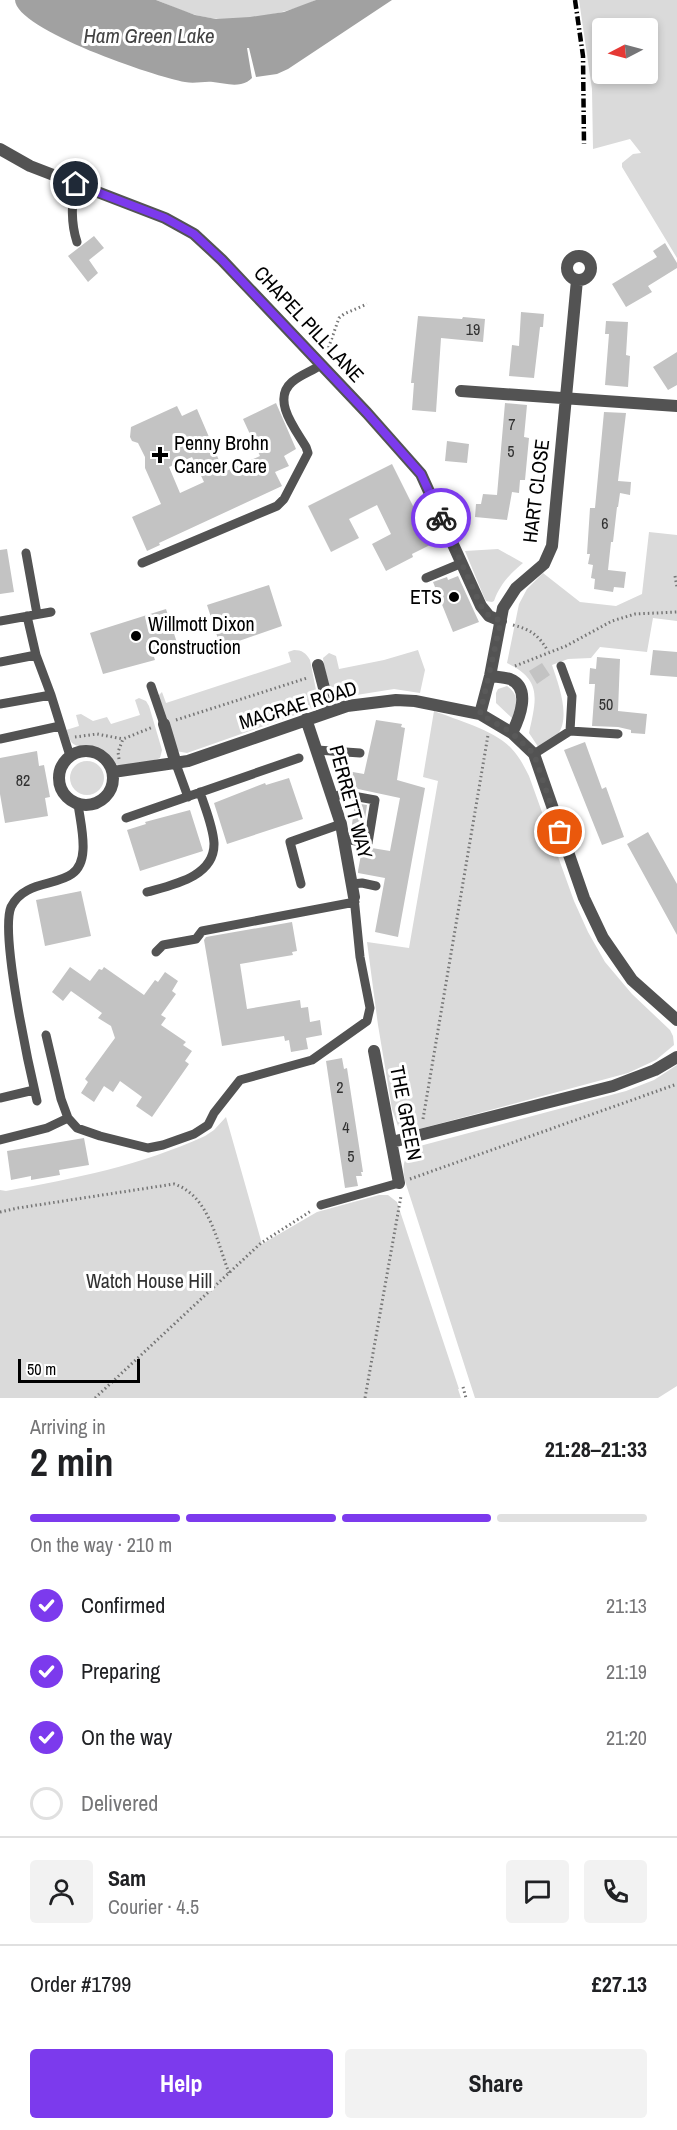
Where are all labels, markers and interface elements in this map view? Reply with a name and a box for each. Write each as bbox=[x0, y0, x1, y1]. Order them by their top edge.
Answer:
north arrow bbox=[592, 18, 658, 84]
map controls bbox=[592, 18, 658, 84]
water label: Ham Green Lake bbox=[83, 21, 215, 50]
pin bbox=[50, 158, 101, 209]
icon: home bbox=[59, 167, 92, 200]
street label: CHAPEL PILL LANE bbox=[248, 260, 370, 388]
house number: 19 bbox=[466, 318, 480, 340]
house number: 7 bbox=[508, 413, 516, 435]
place label: Penny Brohn Cancer Care bbox=[174, 429, 269, 479]
street label: HART CLOSE bbox=[516, 438, 555, 544]
house number: 5 bbox=[507, 440, 515, 462]
marker: Penny Brohn Cancer Care bbox=[151, 446, 169, 464]
courier bbox=[411, 488, 471, 548]
icon: bike bbox=[425, 502, 458, 535]
house number: 6 bbox=[601, 512, 609, 534]
place label: ETS bbox=[410, 583, 442, 610]
marker: ETS bbox=[447, 590, 461, 604]
place label: Willmott Dixon Construction bbox=[148, 610, 255, 660]
marker: Willmott Dixon Construction bbox=[129, 629, 143, 643]
street label: MACRAE ROAD bbox=[236, 674, 360, 735]
house number: 50 bbox=[599, 693, 613, 715]
street label: PERRETT WAY bbox=[323, 742, 380, 862]
house number: 82 bbox=[16, 769, 30, 791]
pin bbox=[534, 806, 585, 857]
icon: bag bbox=[543, 815, 576, 848]
street label: THE GREEN bbox=[384, 1063, 429, 1162]
house number: 2 bbox=[336, 1076, 344, 1098]
house number: 4 bbox=[342, 1116, 350, 1138]
house number: 5 bbox=[347, 1145, 355, 1167]
park label: Watch House Hill bbox=[86, 1267, 212, 1294]
scale bar bbox=[18, 1356, 140, 1384]
text: 50 m bbox=[27, 1358, 56, 1380]
text: Arriving in bbox=[30, 1413, 106, 1440]
text: 21:28–21:33 bbox=[545, 1434, 647, 1464]
text: 2 min bbox=[30, 1436, 114, 1488]
text: On the way · 210 m bbox=[30, 1531, 172, 1558]
icon: check bbox=[30, 1589, 63, 1622]
text: Confirmed bbox=[81, 1590, 165, 1620]
text: 21:13 bbox=[606, 1592, 647, 1619]
icon: check bbox=[30, 1655, 63, 1688]
text: Preparing bbox=[81, 1656, 160, 1686]
text: 21:19 bbox=[606, 1658, 647, 1685]
icon: check bbox=[30, 1721, 63, 1754]
text: On the way bbox=[81, 1722, 172, 1752]
text: 21:20 bbox=[606, 1724, 647, 1751]
text: Delivered bbox=[81, 1788, 158, 1818]
button: person bbox=[30, 1860, 93, 1923]
button: chat bbox=[506, 1860, 569, 1923]
button: phone bbox=[584, 1860, 647, 1923]
text: Sam bbox=[108, 1863, 146, 1893]
text: Courier · 4.5 bbox=[108, 1893, 199, 1920]
text: Order #1799 bbox=[30, 1969, 131, 1999]
text: £27.13 bbox=[592, 1969, 647, 1999]
button: Help bbox=[30, 2049, 333, 2118]
button: Share bbox=[345, 2049, 647, 2118]

